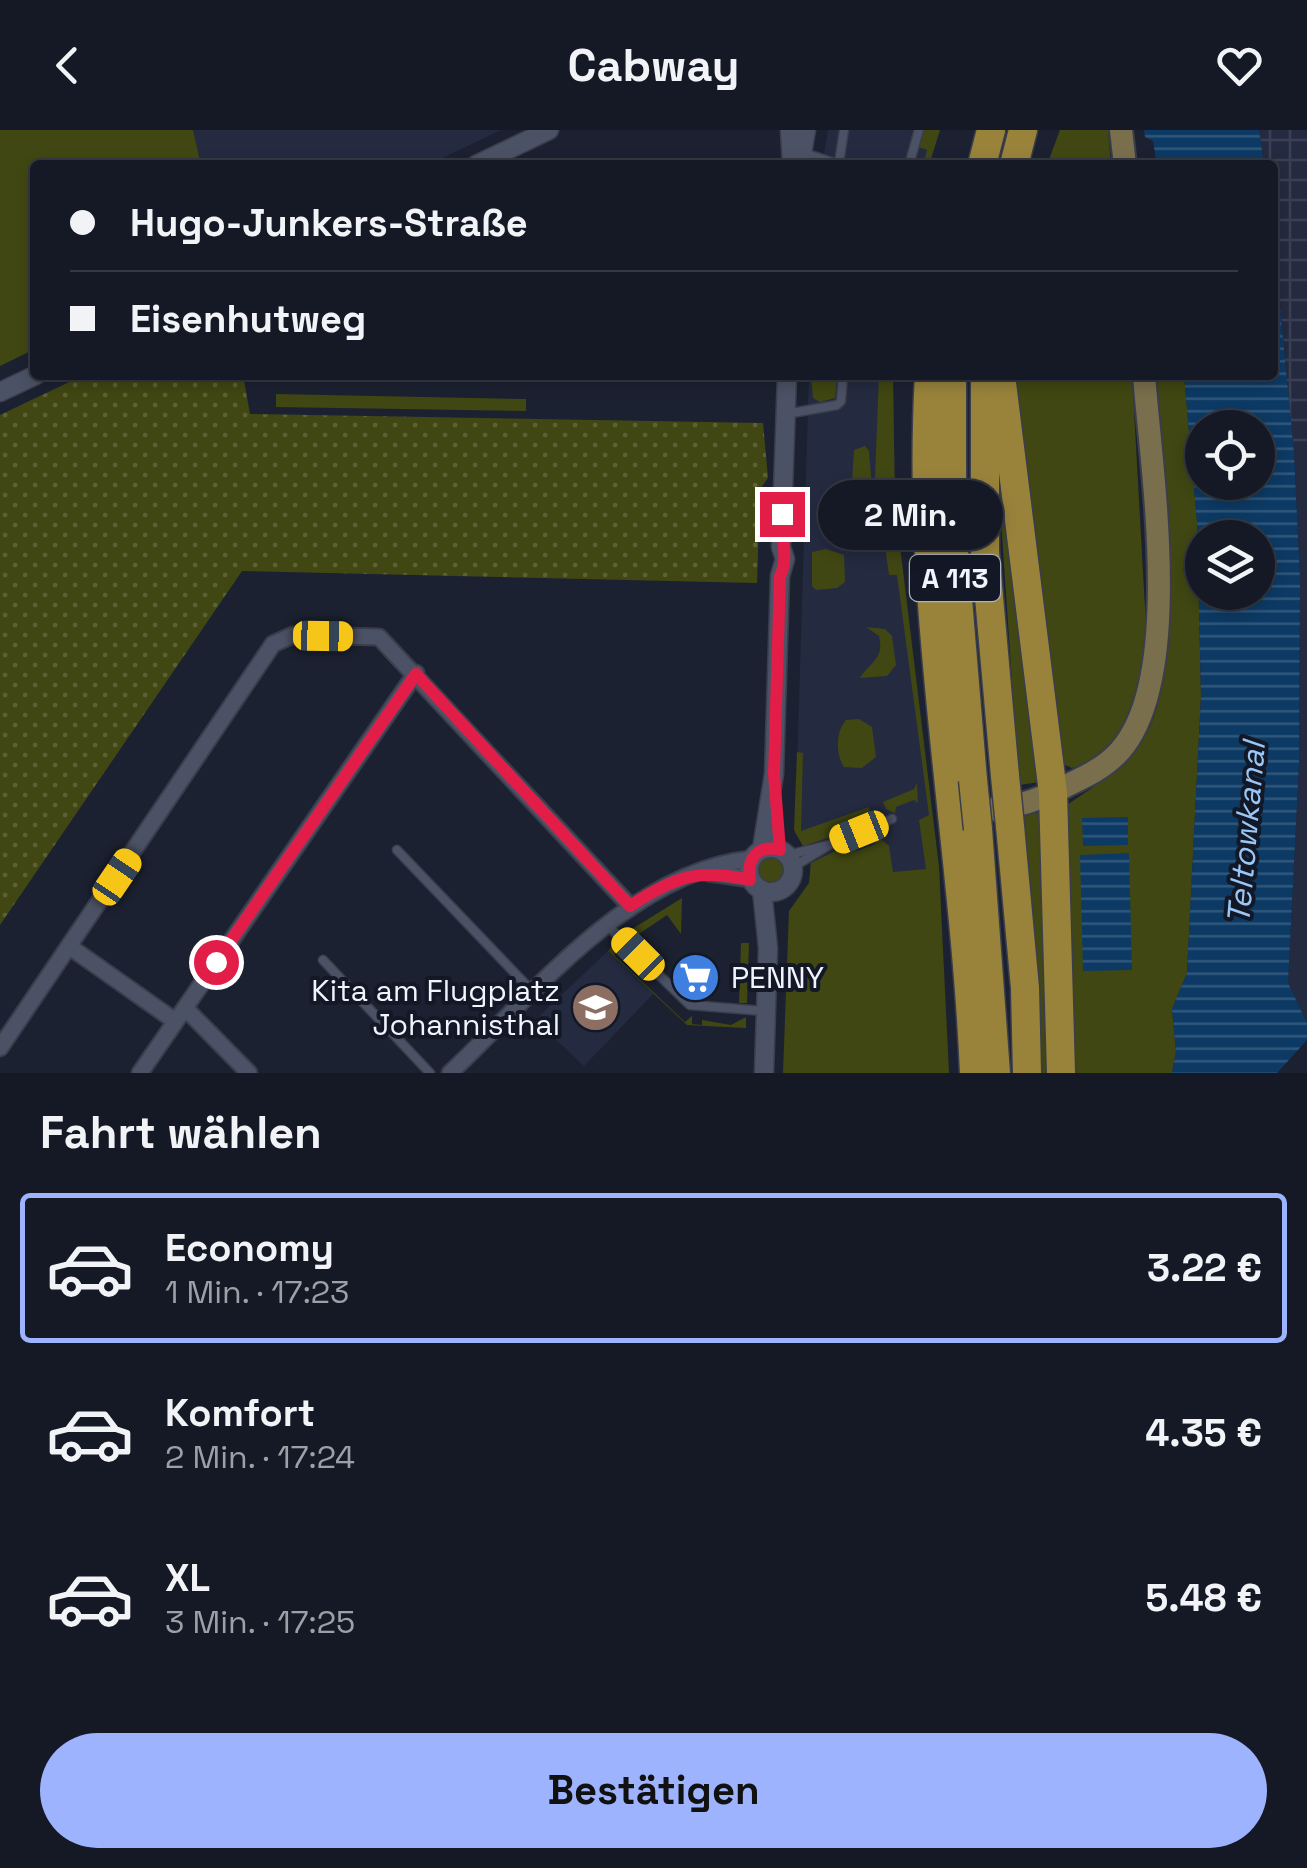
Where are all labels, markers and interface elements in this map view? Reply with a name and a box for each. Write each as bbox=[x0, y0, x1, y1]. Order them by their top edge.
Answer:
text: Cabway bbox=[568, 37, 740, 94]
icon: back bbox=[40, 38, 95, 93]
icon: heart bbox=[1212, 38, 1267, 93]
text: Hugo-Junkers-Straße bbox=[130, 199, 528, 247]
text: Eisenhutweg bbox=[130, 295, 366, 343]
map controls bbox=[1185, 410, 1275, 610]
button: locate bbox=[1185, 410, 1275, 500]
callout: 2 Min. bbox=[817, 479, 1002, 549]
route end bbox=[760, 492, 805, 537]
text: 2 Min. bbox=[864, 495, 957, 535]
button: layers bbox=[1185, 520, 1275, 610]
road number: A 113 bbox=[910, 555, 1000, 601]
car bbox=[293, 620, 353, 652]
water label: Teltowkanal bbox=[1218, 737, 1274, 926]
car bbox=[826, 807, 892, 857]
car bbox=[88, 844, 146, 910]
car bbox=[606, 922, 670, 986]
route start bbox=[194, 940, 239, 985]
supermarket icon: PENNY bbox=[670, 951, 722, 1003]
place label: PENNY bbox=[731, 958, 824, 997]
place label: Kita am Flugplatz Johannisthal bbox=[311, 971, 560, 1044]
school or university icon: Kita am Flugplatz Johannisthal bbox=[569, 981, 621, 1033]
text: Fahrt wählen bbox=[40, 1104, 322, 1161]
icon: car bbox=[45, 1223, 135, 1313]
text: Economy bbox=[165, 1224, 334, 1272]
text: 3.22 € bbox=[1147, 1244, 1262, 1292]
text: 1 Min. · 17:23 bbox=[165, 1272, 349, 1312]
icon: car bbox=[45, 1388, 135, 1478]
text: Komfort bbox=[165, 1389, 315, 1437]
text: 4.35 € bbox=[1145, 1409, 1262, 1457]
text: 2 Min. · 17:24 bbox=[165, 1437, 355, 1477]
icon: car bbox=[45, 1553, 135, 1643]
text: XL bbox=[165, 1554, 210, 1602]
text: 5.48 € bbox=[1145, 1574, 1262, 1622]
text: 3 Min. · 17:25 bbox=[165, 1602, 355, 1642]
button: Bestätigen bbox=[40, 1733, 1267, 1848]

